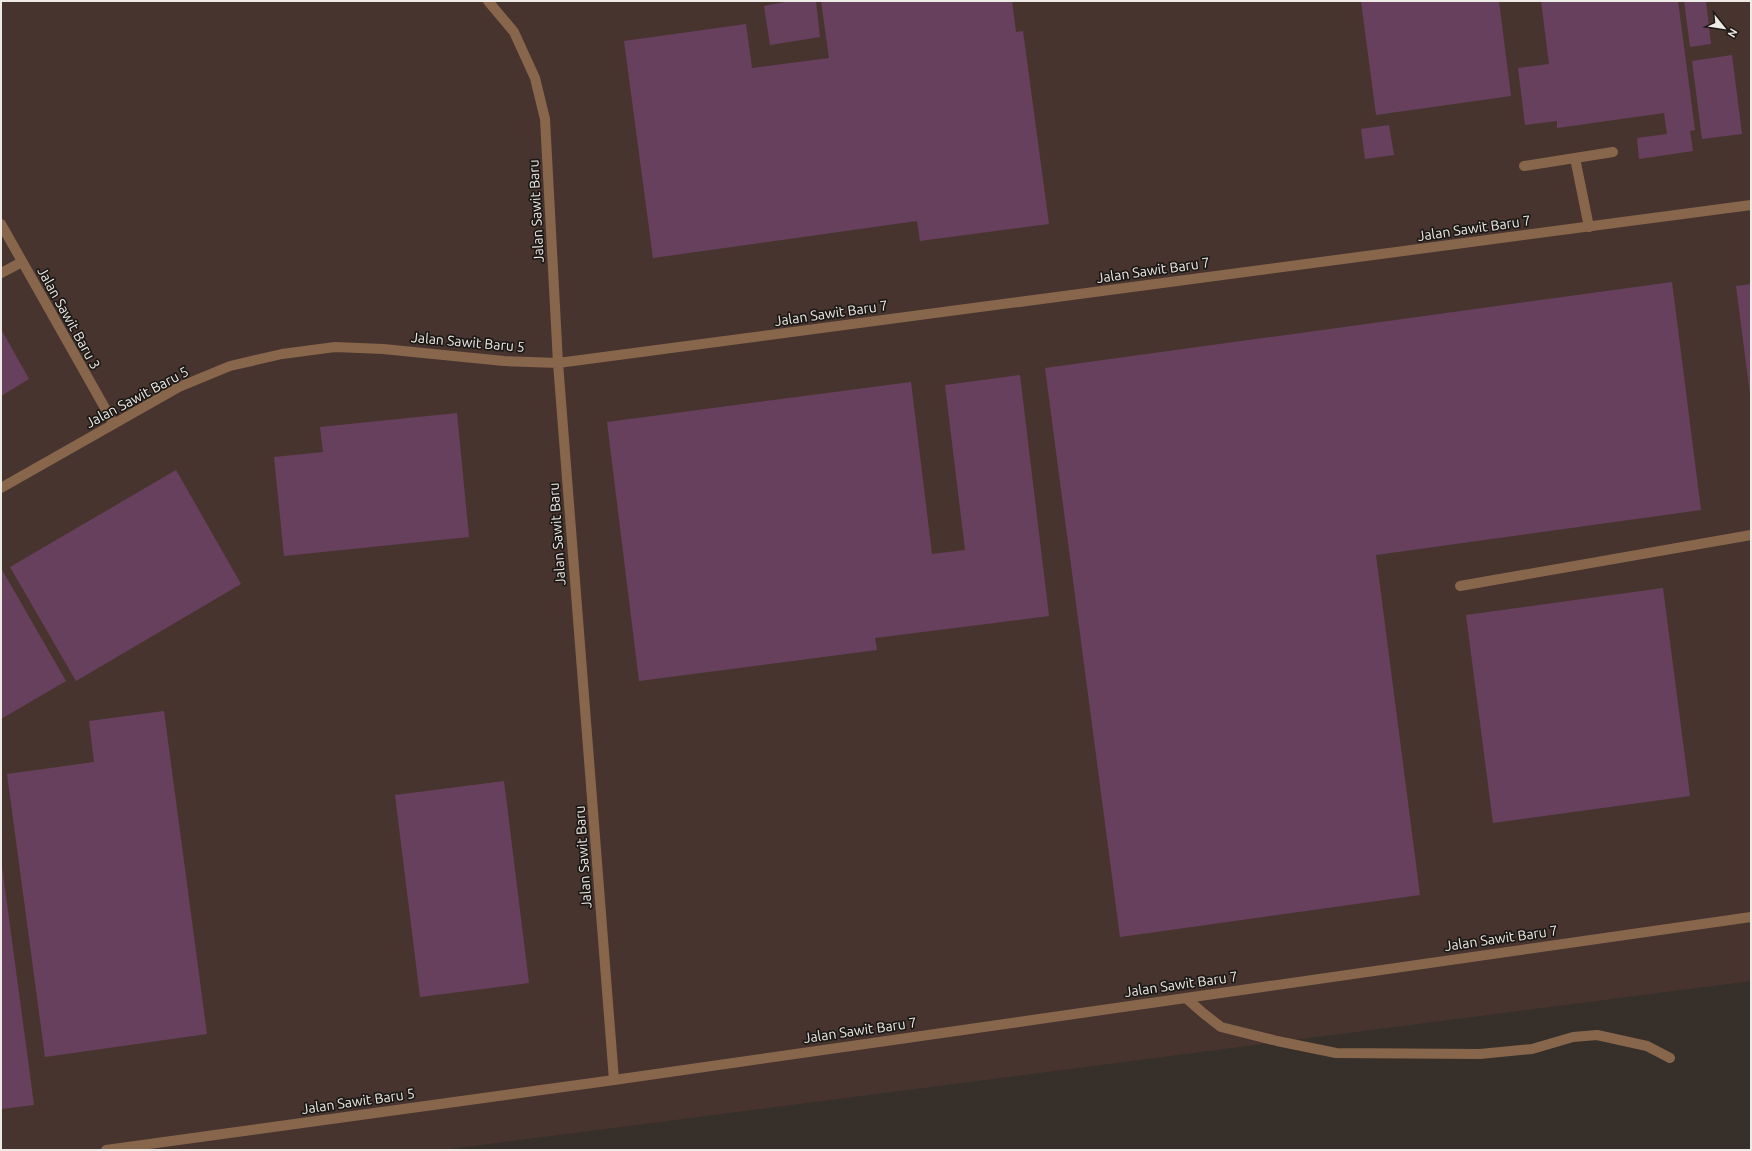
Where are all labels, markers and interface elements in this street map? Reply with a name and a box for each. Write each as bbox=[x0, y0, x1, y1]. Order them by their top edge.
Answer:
north arrow bbox=[1704, 8, 1744, 48]
text: N bbox=[1725, 26, 1740, 40]
street label: Jalan Sawit Baru bbox=[525, 159, 547, 263]
street label: Jalan Sawit Baru 7 bbox=[1416, 212, 1532, 244]
street label: Jalan Sawit Baru 7 bbox=[1095, 254, 1211, 286]
street label: Jalan Sawit Baru 3 bbox=[34, 264, 104, 372]
street label: Jalan Sawit Baru 7 bbox=[773, 297, 889, 329]
street label: Jalan Sawit Baru 5 bbox=[410, 329, 526, 355]
street label: Jalan Sawit Baru 5 bbox=[83, 363, 191, 431]
street label: Jalan Sawit Baru bbox=[545, 482, 569, 586]
street label: Jalan Sawit Baru bbox=[571, 805, 595, 909]
street label: Jalan Sawit Baru 7 bbox=[1443, 922, 1559, 954]
street label: Jalan Sawit Baru 7 bbox=[1123, 968, 1239, 1000]
street label: Jalan Sawit Baru 7 bbox=[802, 1014, 918, 1046]
street label: Jalan Sawit Baru 5 bbox=[300, 1085, 416, 1117]

